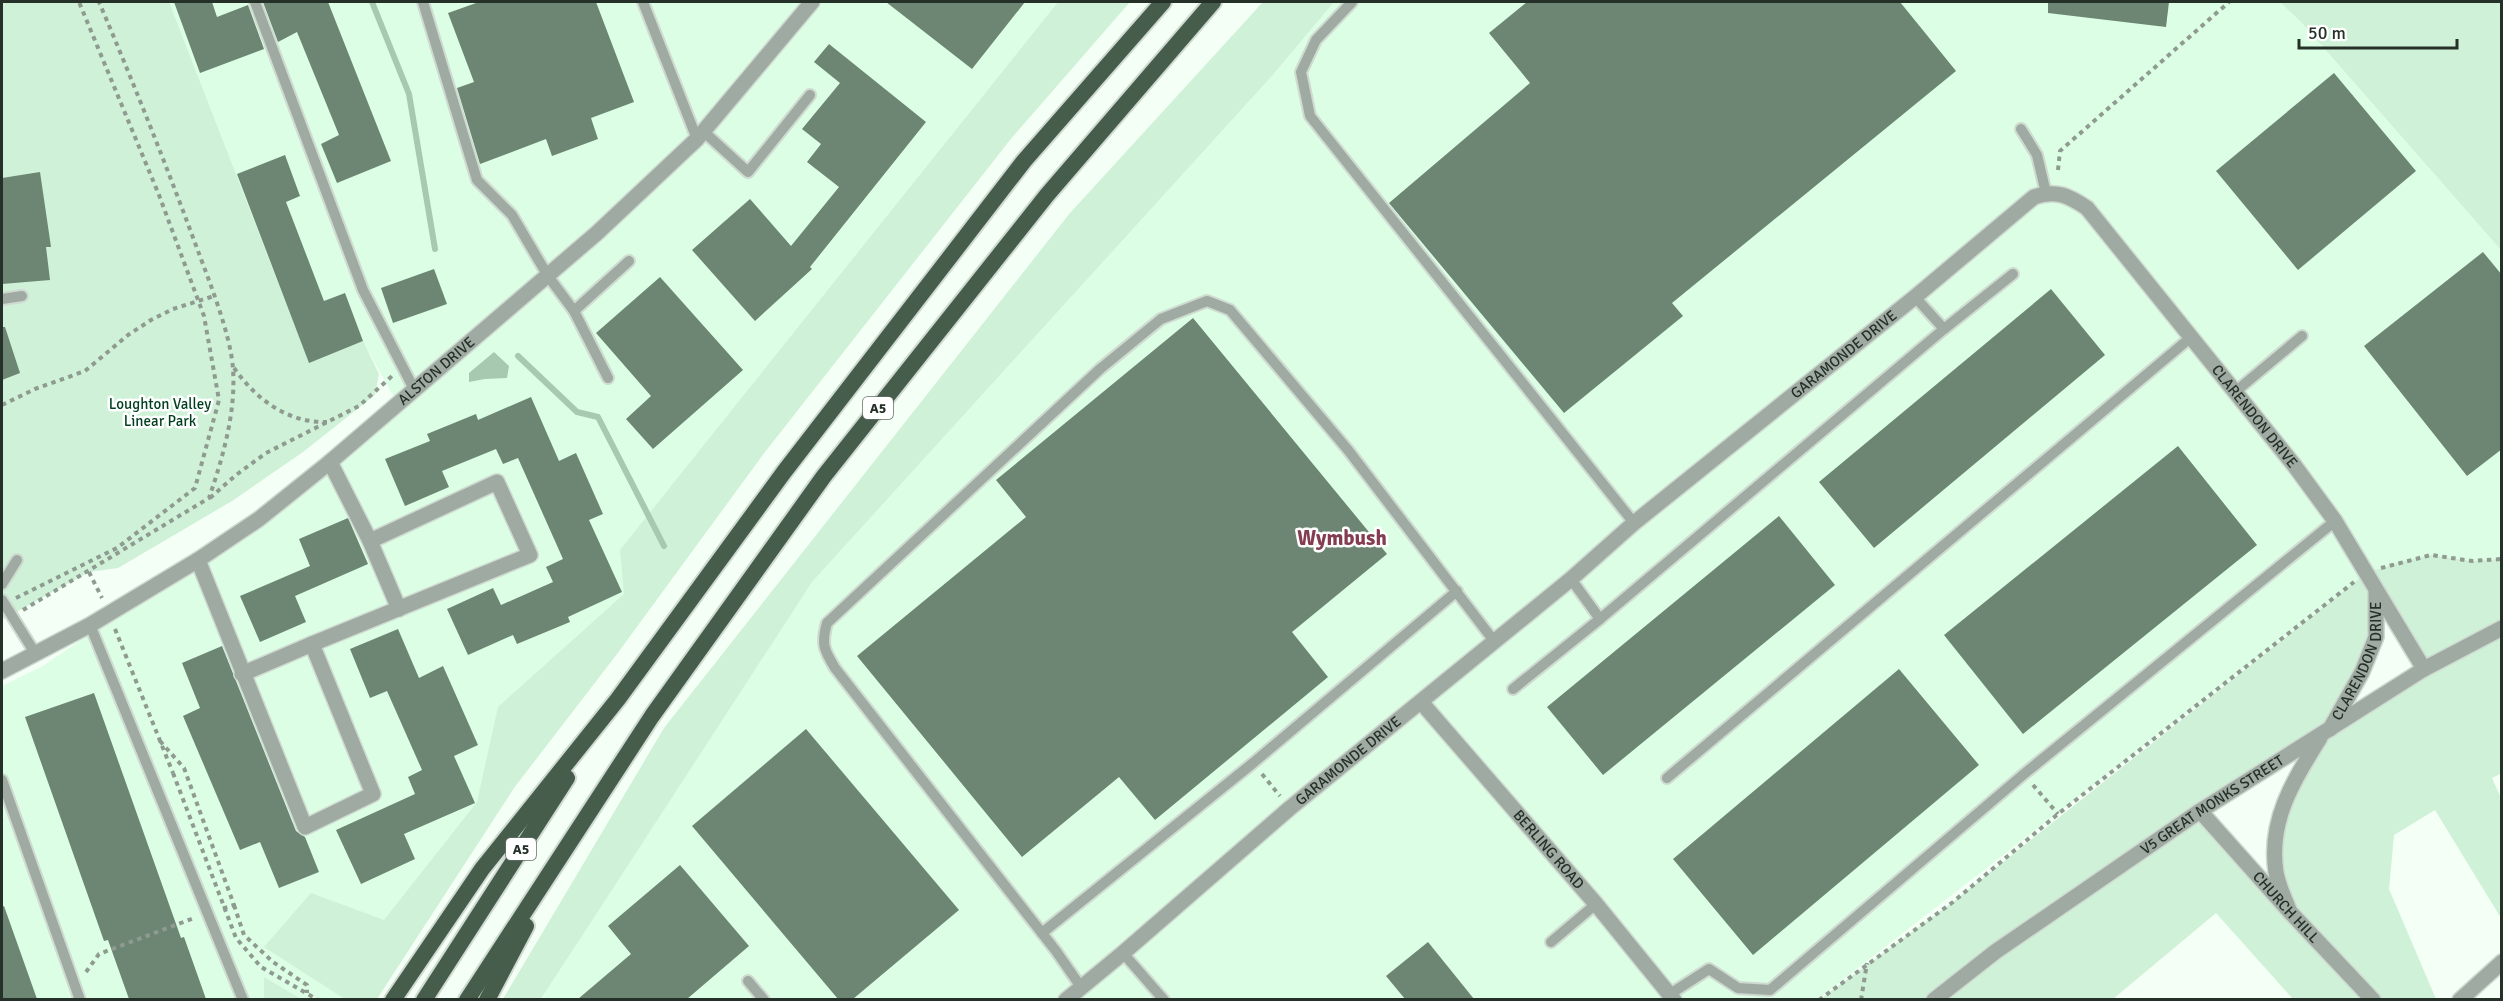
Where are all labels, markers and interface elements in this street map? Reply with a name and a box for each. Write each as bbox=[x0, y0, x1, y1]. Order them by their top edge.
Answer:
scale bar bbox=[2299, 12, 2456, 50]
text: 50 m bbox=[2308, 22, 2346, 44]
street label: GARAMONDE DRIVE bbox=[1787, 306, 1900, 402]
street label: ALSTON DRIVE bbox=[394, 333, 478, 409]
street label: CLARENDON DRIVE bbox=[2208, 361, 2302, 471]
park label: Loughton Valley Linear Park bbox=[109, 395, 211, 430]
road number: A5 bbox=[863, 397, 893, 419]
district label: Wymbush bbox=[1297, 525, 1387, 551]
street label: CLARENDON DRIVE bbox=[2328, 602, 2385, 723]
street label: GARAMONDE DRIVE bbox=[1292, 712, 1405, 809]
street label: V5 GREAT MONKS STREET bbox=[2137, 751, 2288, 858]
street label: BERLING ROAD bbox=[1509, 806, 1588, 893]
road number: A5 bbox=[506, 838, 536, 860]
street label: CHURCH HILL bbox=[2249, 868, 2323, 947]

